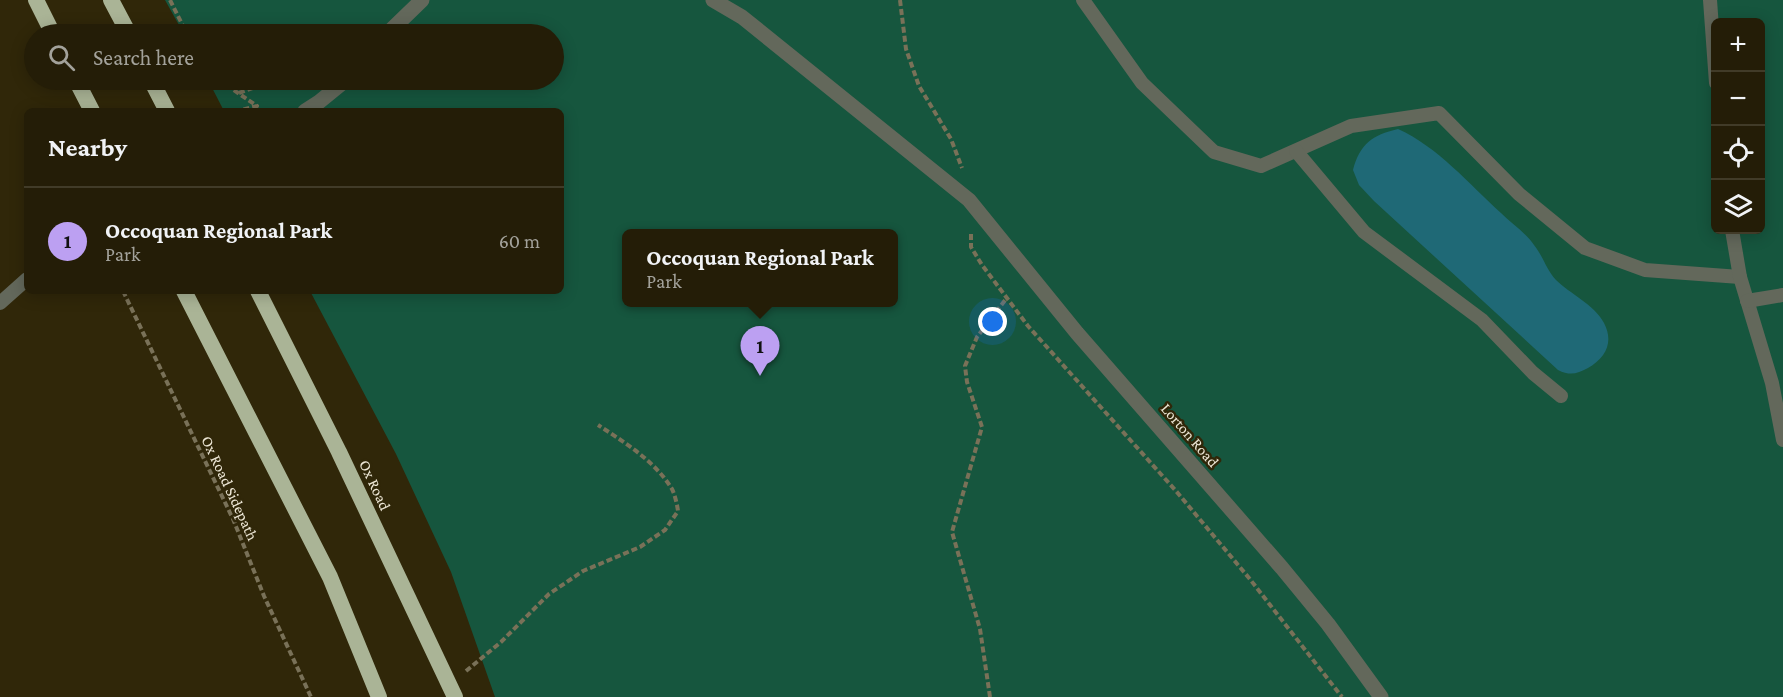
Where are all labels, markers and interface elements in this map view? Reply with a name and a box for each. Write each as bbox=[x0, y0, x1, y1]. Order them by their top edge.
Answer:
map controls bbox=[1711, 18, 1765, 234]
button: + bbox=[1711, 18, 1765, 72]
search box bbox=[24, 24, 564, 90]
icon: search bbox=[45, 41, 78, 74]
text: Search here bbox=[93, 45, 194, 70]
button: − bbox=[1711, 72, 1765, 126]
button: locate bbox=[1711, 126, 1765, 180]
text: Nearby bbox=[48, 133, 127, 162]
button: layers bbox=[1711, 180, 1765, 234]
text: Occoquan Regional Park bbox=[105, 218, 332, 243]
popup bbox=[622, 229, 898, 307]
text: 1 bbox=[64, 230, 71, 252]
text: 60 m bbox=[499, 230, 540, 252]
text: Park bbox=[105, 243, 141, 265]
text: Occoquan Regional Park bbox=[646, 245, 874, 270]
text: Park bbox=[646, 270, 682, 292]
your location bbox=[978, 307, 1007, 336]
pin: 1 bbox=[740, 326, 780, 376]
street label: Lorton Road bbox=[1158, 400, 1223, 471]
street label: Ox Road Sidepath bbox=[197, 433, 262, 544]
street label: Ox Road bbox=[356, 457, 394, 513]

